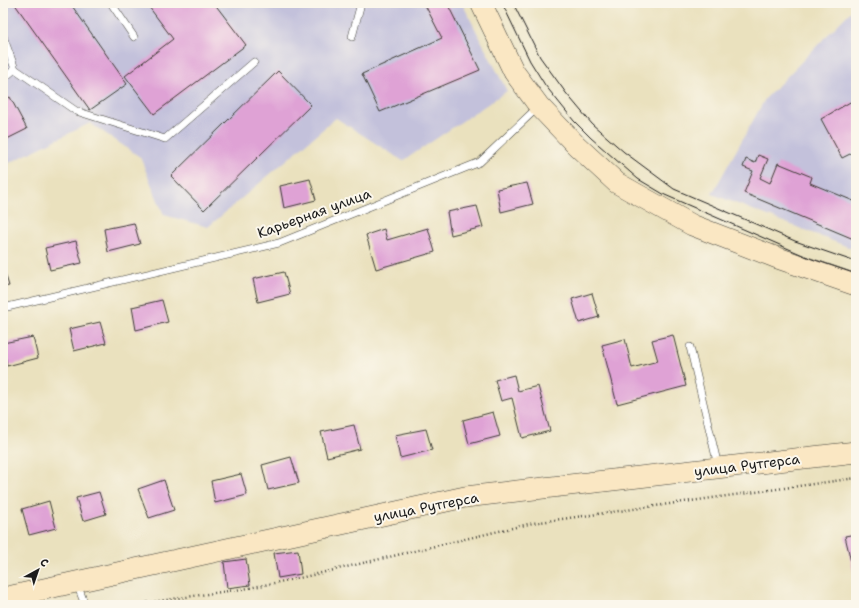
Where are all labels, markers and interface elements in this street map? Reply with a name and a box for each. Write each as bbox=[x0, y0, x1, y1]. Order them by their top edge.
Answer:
street label: Карьерная улица bbox=[255, 184, 374, 242]
street label: улица Рутгерса bbox=[693, 450, 801, 480]
street label: улица Рутгерса bbox=[372, 488, 480, 526]
north arrow bbox=[18, 550, 58, 590]
text: С bbox=[37, 555, 52, 571]

